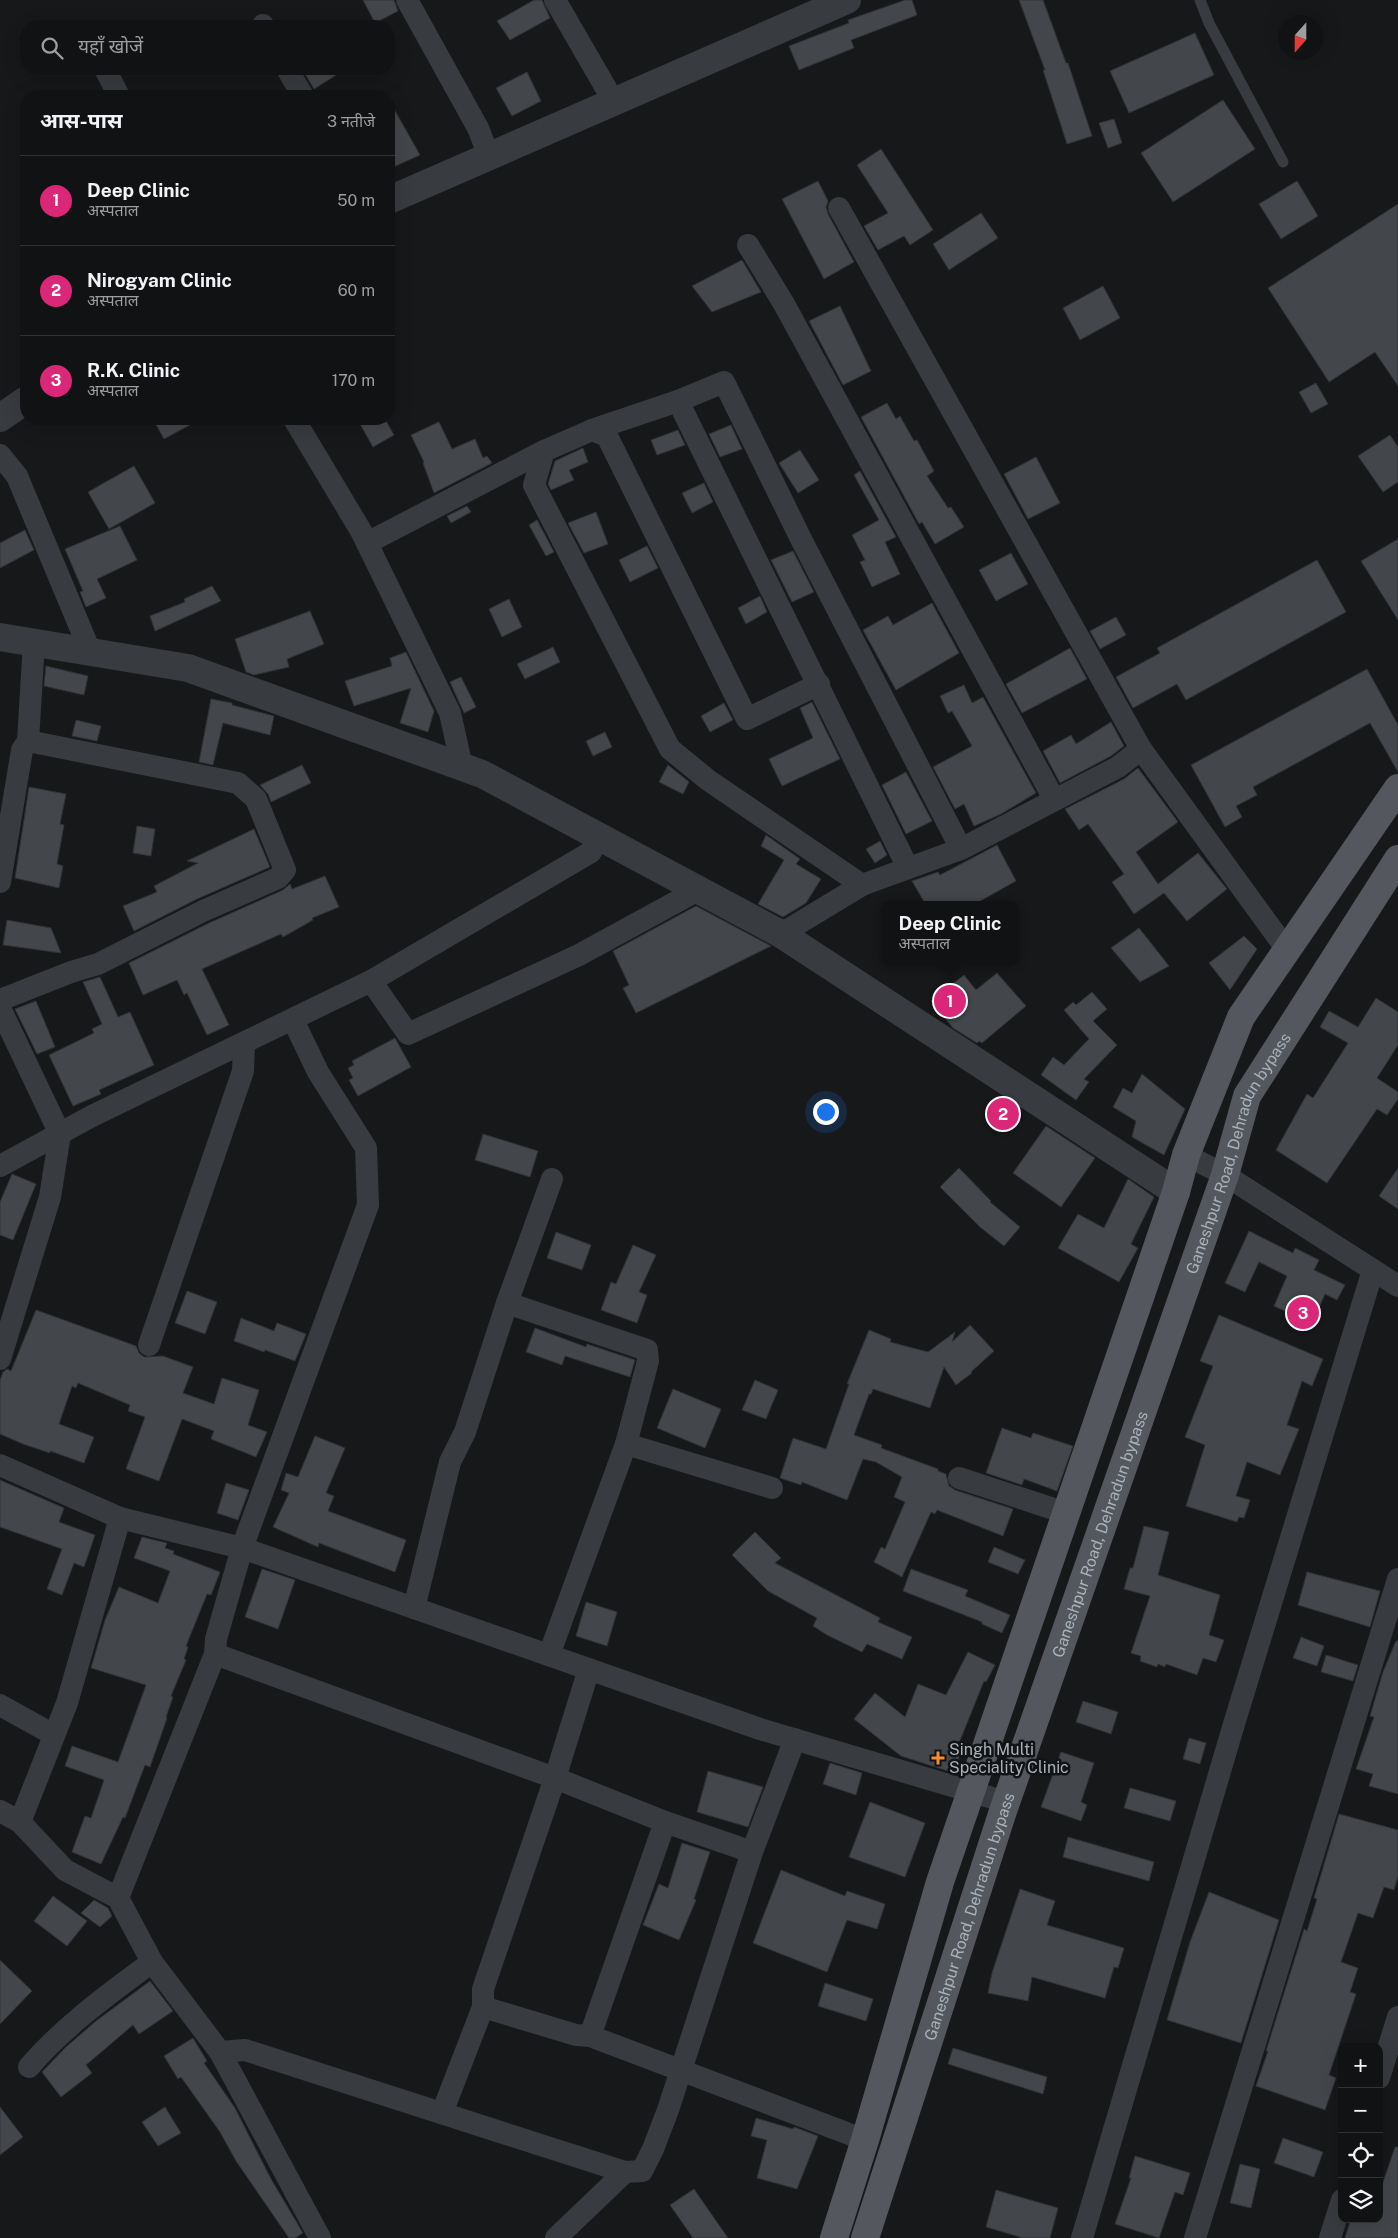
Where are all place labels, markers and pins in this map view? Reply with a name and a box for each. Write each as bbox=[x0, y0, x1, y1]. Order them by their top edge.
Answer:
pin: 1 bbox=[934, 982, 966, 1020]
pin: 2 bbox=[987, 1095, 1019, 1133]
pin: 3 bbox=[1287, 1294, 1319, 1332]
place label: Singh Multi Speciality Clinic bbox=[949, 1740, 1069, 1777]
marker: Singh Multi Speciality Clinic bbox=[931, 1751, 945, 1765]

